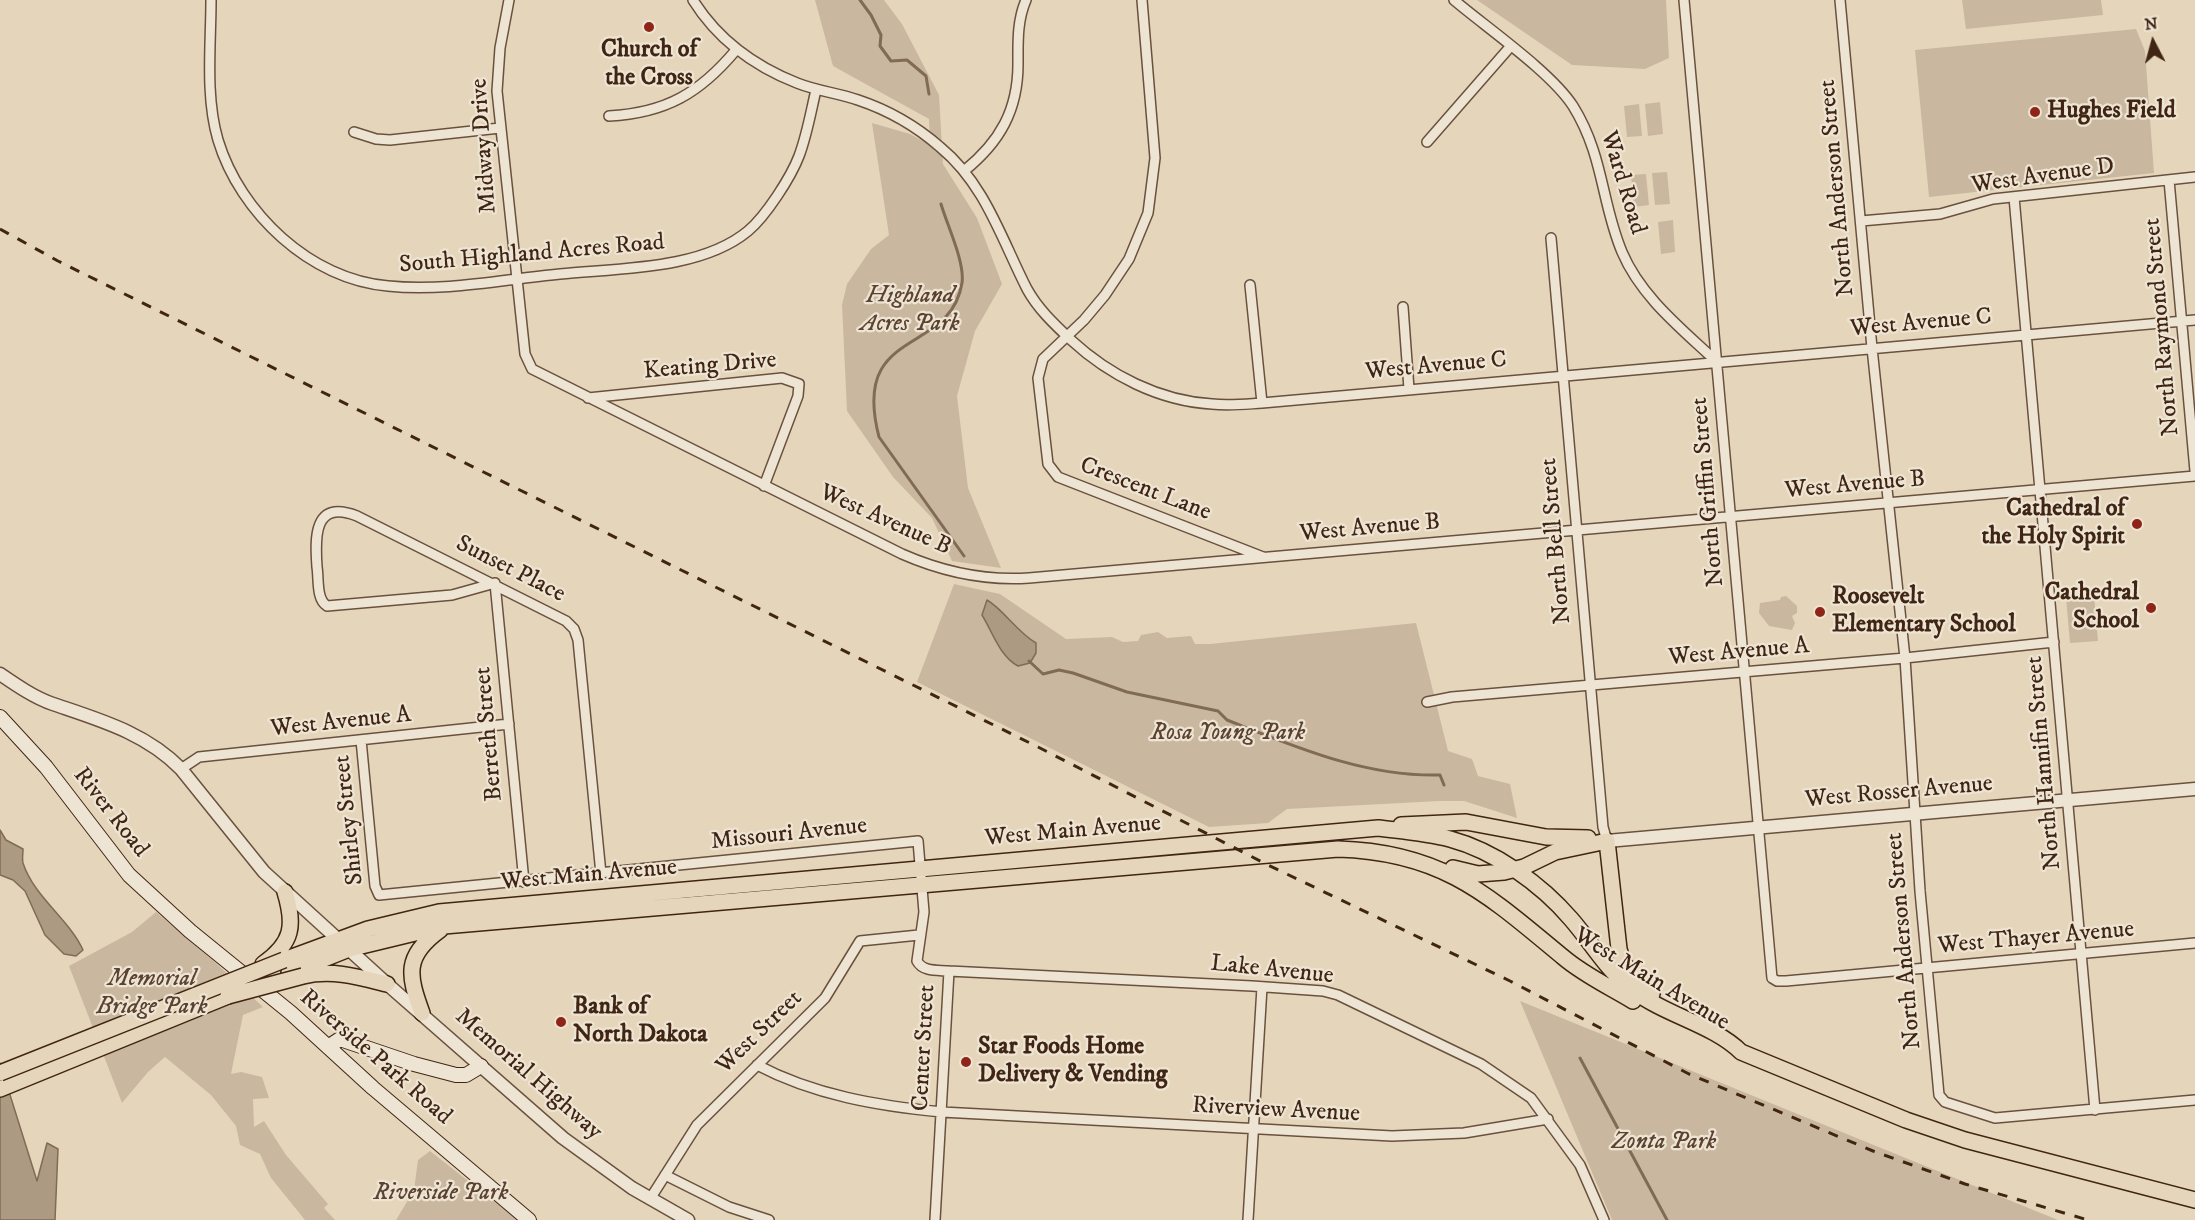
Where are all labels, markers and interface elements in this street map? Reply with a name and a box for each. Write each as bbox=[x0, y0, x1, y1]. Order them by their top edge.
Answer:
north arrow bbox=[2123, 12, 2183, 72]
text: N bbox=[2144, 13, 2159, 35]
marker: Church of the Cross bbox=[642, 20, 656, 34]
place label: Church of the Cross bbox=[601, 37, 697, 93]
street label: Midway Drive bbox=[466, 77, 504, 215]
street label: North Anderson Street bbox=[1814, 78, 1862, 298]
place label: Hughes Field bbox=[2047, 98, 2176, 126]
marker: Hughes Field bbox=[2028, 105, 2042, 119]
street label: Ward Road bbox=[1593, 128, 1651, 238]
street label: West Avenue D bbox=[1970, 153, 2116, 201]
street label: North Raymond Street bbox=[2139, 217, 2187, 437]
street label: South Highland Acres Road bbox=[398, 229, 666, 281]
park label: Highland Acres Park bbox=[860, 283, 960, 339]
street label: West Avenue C bbox=[1849, 303, 1993, 345]
street label: West Avenue C bbox=[1364, 346, 1508, 388]
street label: Keating Drive bbox=[642, 347, 778, 387]
street label: North Griffin Street bbox=[1686, 396, 1732, 588]
street label: Crescent Lane bbox=[1075, 452, 1215, 528]
street label: North Bell Street bbox=[1535, 457, 1579, 625]
street label: West Avenue B bbox=[1783, 466, 1927, 506]
street label: West Avenue B bbox=[815, 479, 955, 563]
place label: Cathedral of the Holy Spirit bbox=[1981, 496, 2125, 552]
street label: West Avenue B bbox=[1298, 509, 1442, 549]
marker: Cathedral of the Holy Spirit bbox=[2130, 517, 2144, 531]
street label: Sunset Place bbox=[450, 530, 570, 610]
place label: Cathedral School bbox=[2044, 580, 2139, 636]
place label: Roosevelt Elementary School bbox=[1832, 584, 2016, 640]
marker: Cathedral School bbox=[2144, 601, 2158, 615]
marker: Roosevelt Elementary School bbox=[1813, 605, 1827, 619]
street label: West Avenue A bbox=[1667, 632, 1811, 674]
street label: North Hannifin Street bbox=[2021, 655, 2069, 871]
street label: Berreth Street bbox=[470, 665, 510, 803]
street label: West Avenue A bbox=[269, 701, 413, 745]
park label: Rosa Young Park bbox=[1151, 720, 1305, 748]
street label: Shirley Street bbox=[329, 754, 371, 886]
street label: River Road bbox=[66, 762, 154, 864]
street label: West Rosser Avenue bbox=[1804, 770, 1994, 816]
street label: West Main Avenue bbox=[984, 810, 1162, 854]
street label: Missouri Avenue bbox=[709, 812, 869, 858]
street label: North Anderson Street bbox=[1881, 831, 1929, 1051]
street label: West Main Avenue bbox=[500, 854, 678, 898]
street label: West Thayer Avenue bbox=[1937, 916, 2135, 962]
street label: West Main Avenue bbox=[1568, 922, 1734, 1038]
street label: Lake Avenue bbox=[1209, 950, 1335, 992]
park label: Memorial Bridge Park bbox=[97, 966, 207, 1022]
street label: Riverside Park Road bbox=[293, 984, 457, 1132]
street label: Center Street bbox=[907, 984, 943, 1112]
street label: West Street bbox=[711, 985, 809, 1081]
place label: Bank of North Dakota bbox=[573, 994, 707, 1050]
street label: Memorial Highway bbox=[448, 1003, 608, 1147]
marker: Bank of North Dakota bbox=[554, 1015, 568, 1029]
place label: Star Foods Home Delivery & Vending bbox=[978, 1034, 1167, 1090]
marker: Star Foods Home Delivery & Vending bbox=[959, 1055, 973, 1069]
street label: Riverview Avenue bbox=[1191, 1092, 1361, 1130]
park label: Zonta Park bbox=[1612, 1129, 1716, 1157]
park label: Riverside Park bbox=[374, 1180, 508, 1208]

